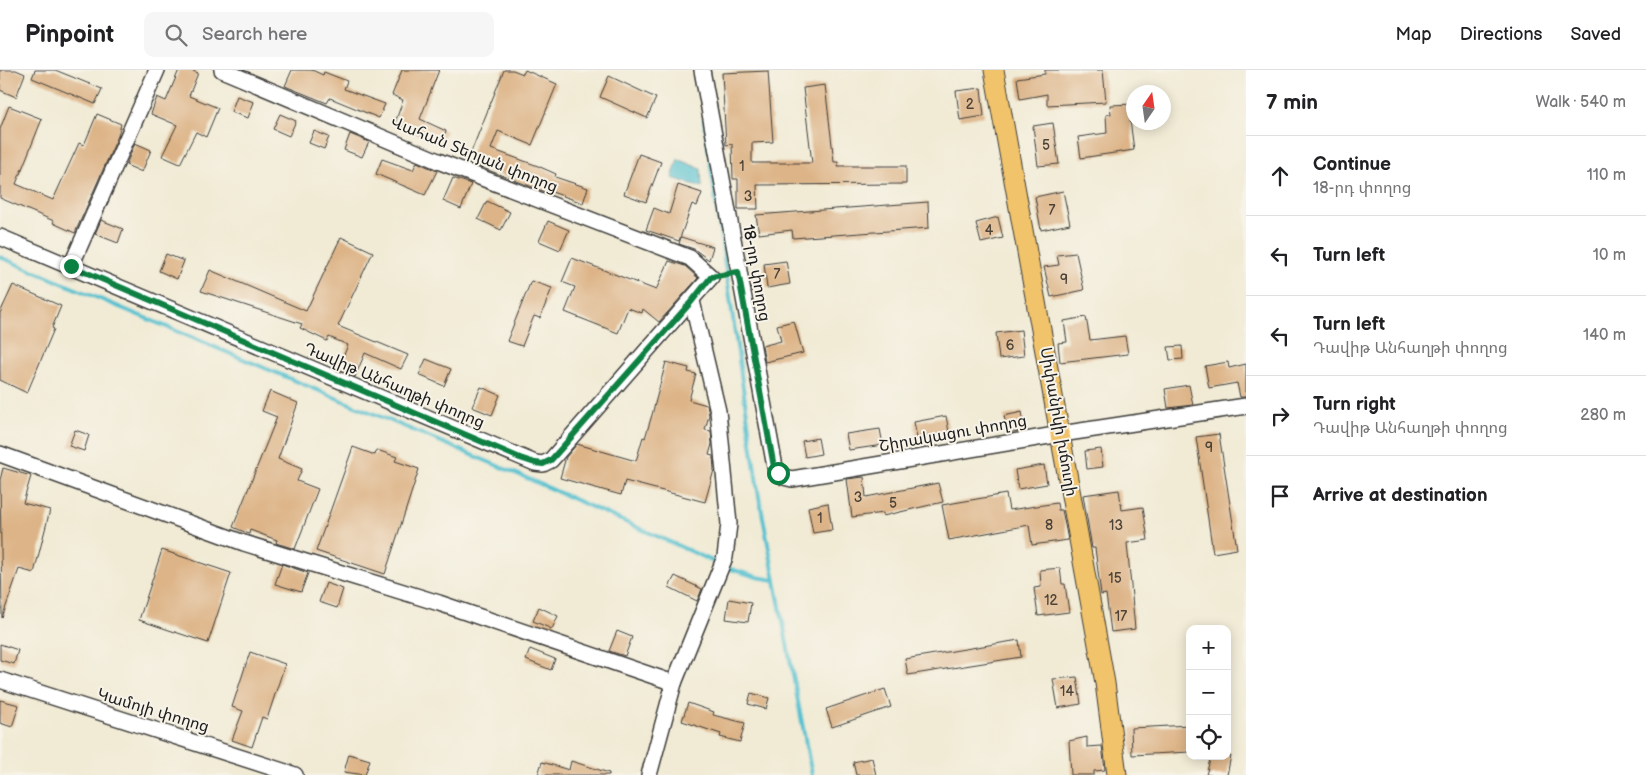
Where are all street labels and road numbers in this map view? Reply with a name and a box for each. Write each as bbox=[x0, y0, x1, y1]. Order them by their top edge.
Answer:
street label: Վահան Տերյան փողոց bbox=[388, 113, 560, 197]
street label: 18-րդ փողոց bbox=[738, 223, 774, 323]
street label: Դավիթ Անհաղթի փողոց bbox=[301, 339, 487, 433]
street label: Սիփանիկի խճուղի bbox=[1036, 346, 1080, 498]
street label: Շիրակացու փողոց bbox=[878, 412, 1028, 456]
street label: Կամոյի փողոց bbox=[95, 685, 211, 737]

